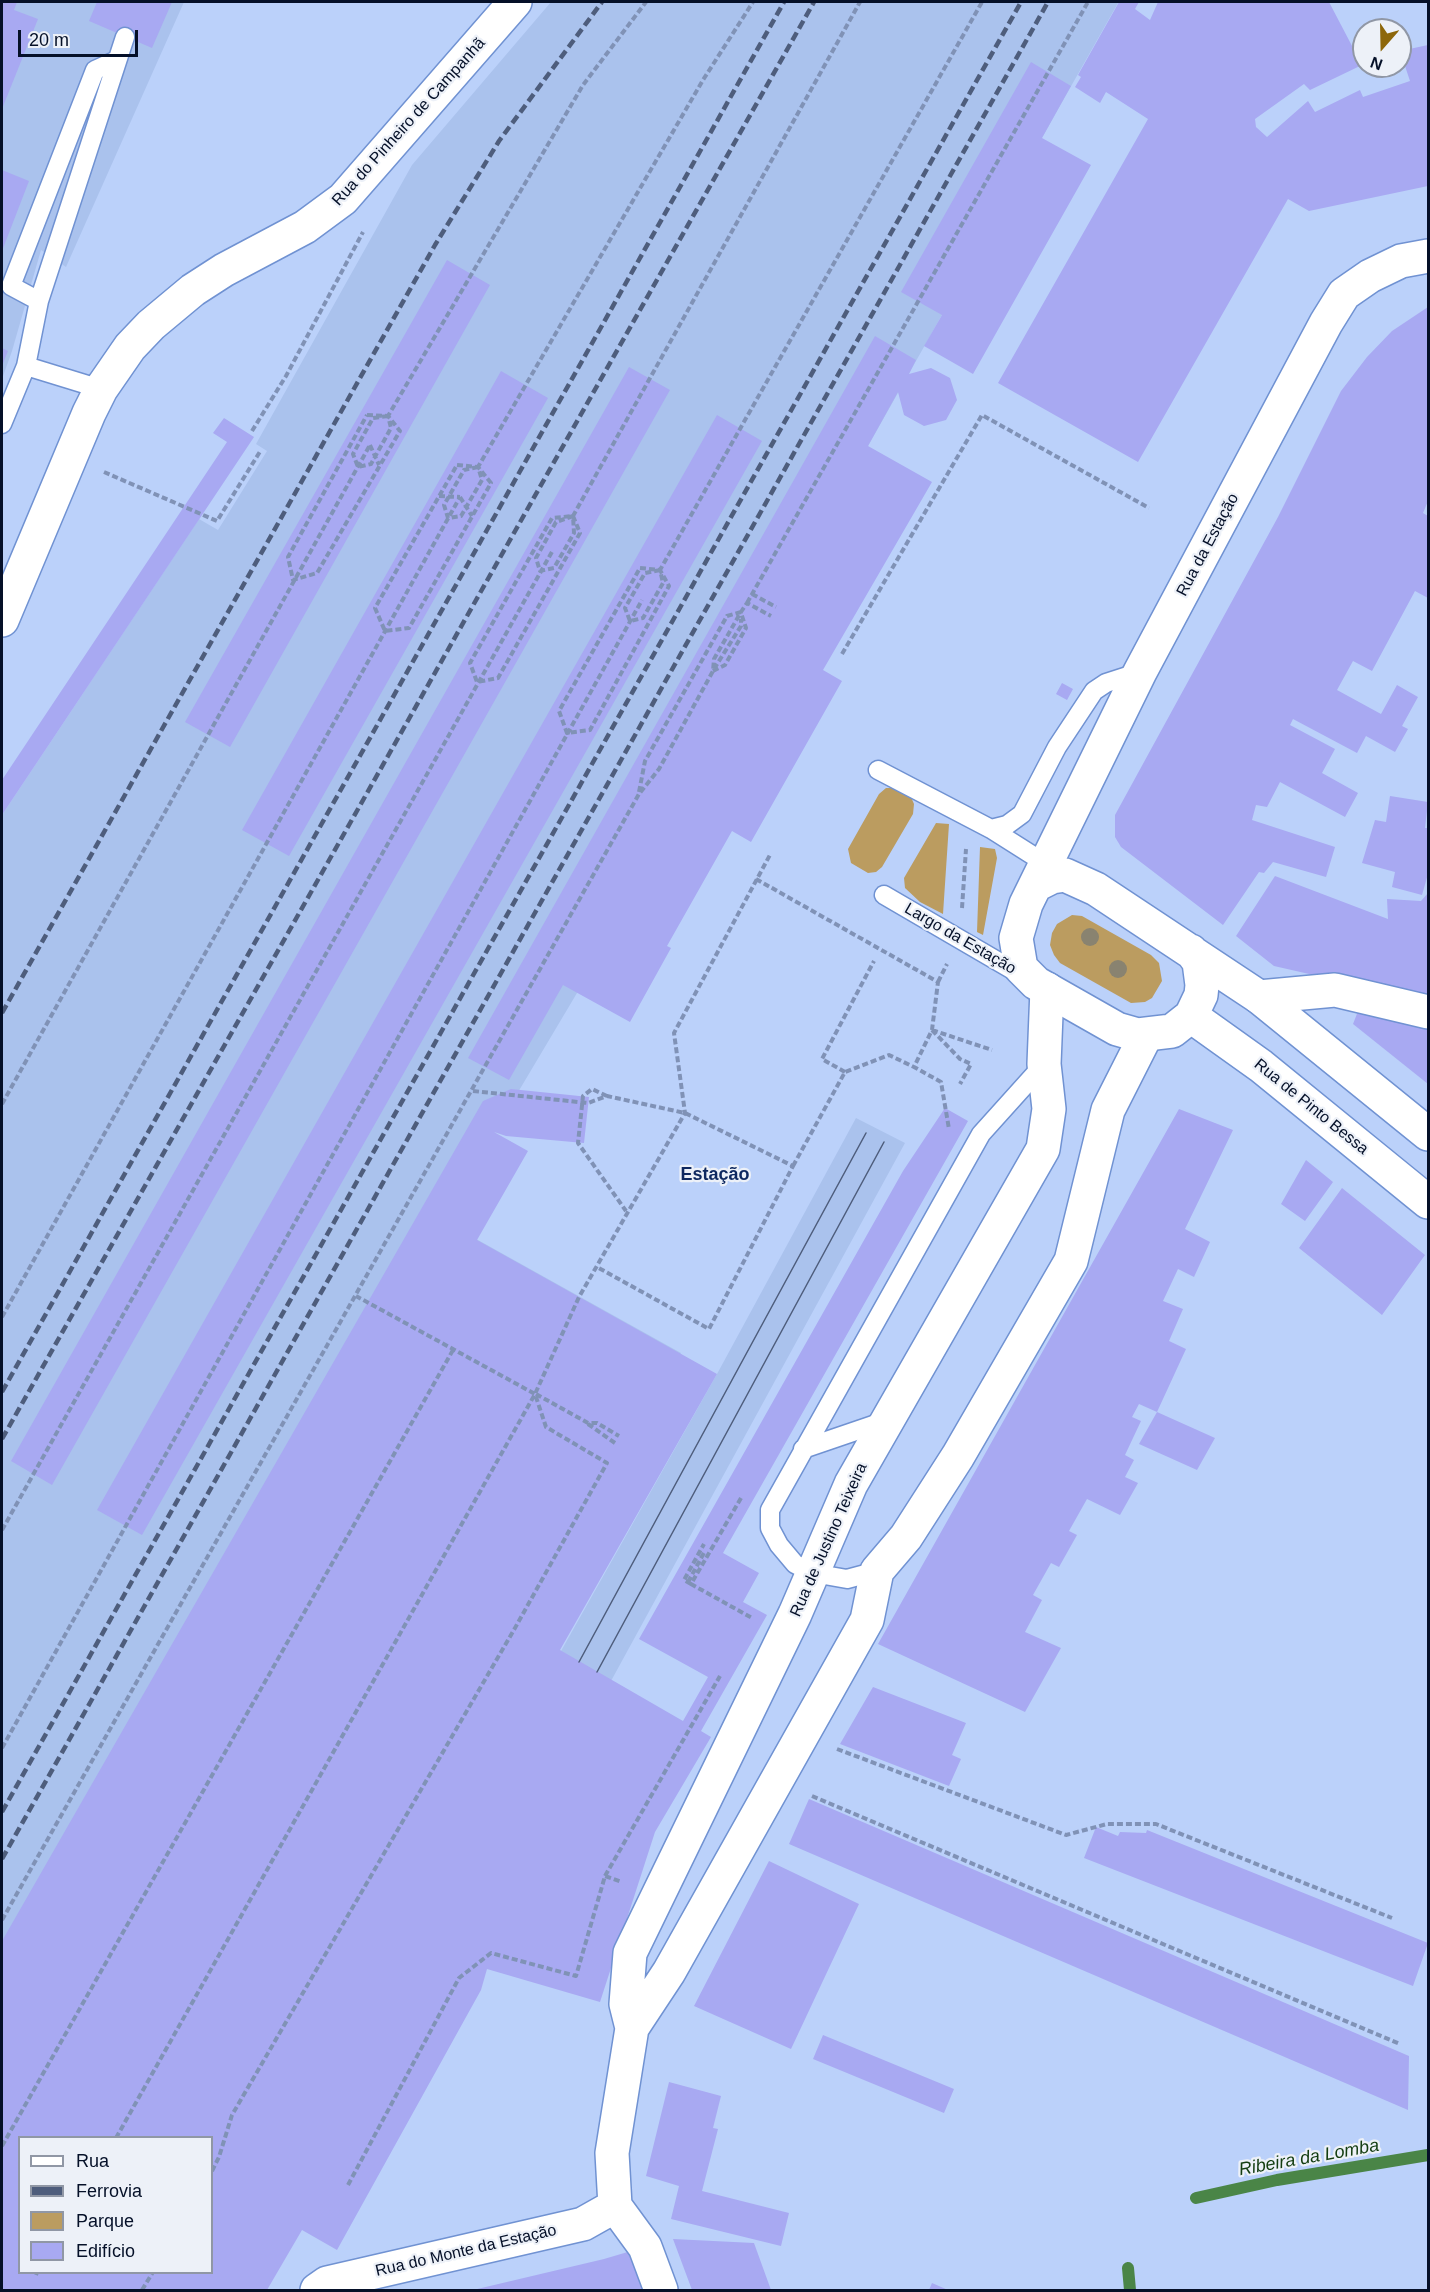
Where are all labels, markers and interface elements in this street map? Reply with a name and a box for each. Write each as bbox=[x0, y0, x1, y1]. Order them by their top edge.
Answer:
scale bar bbox=[21, 18, 141, 56]
north arrow bbox=[1352, 18, 1412, 78]
text: 20 m bbox=[29, 30, 69, 50]
street label: Rua do Pinheiro de Campanhã bbox=[328, 34, 490, 210]
text: N bbox=[1368, 54, 1385, 73]
street label: Rua da Estação bbox=[1173, 490, 1243, 600]
street label: Largo da Estação bbox=[901, 899, 1019, 979]
street label: Rua de Pinto Bessa bbox=[1250, 1055, 1372, 1159]
district label: Estação bbox=[680, 1164, 750, 1186]
street label: Rua de Justino Teixeira bbox=[786, 1460, 872, 1620]
water label: Ribeira da Lomba bbox=[1237, 2135, 1381, 2181]
legend bbox=[18, 2136, 213, 2274]
text: Rua bbox=[76, 2151, 109, 2171]
text: Ferrovia bbox=[76, 2181, 142, 2201]
text: Parque bbox=[76, 2211, 134, 2231]
street label: Rua do Monte da Estação bbox=[374, 2221, 558, 2281]
text: Edifício bbox=[76, 2241, 135, 2261]

